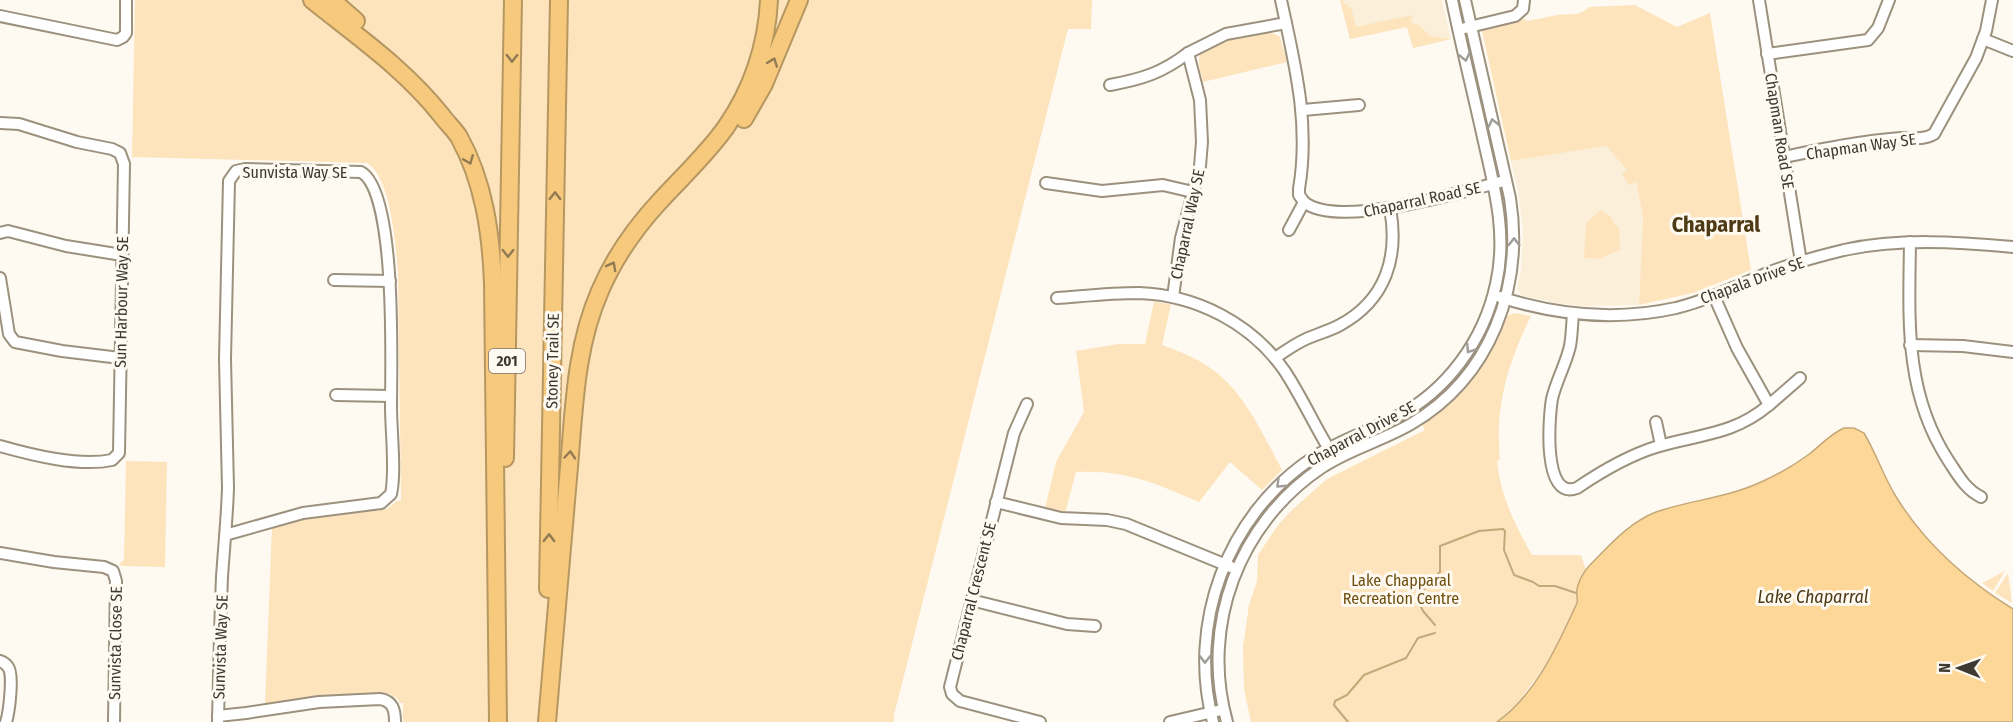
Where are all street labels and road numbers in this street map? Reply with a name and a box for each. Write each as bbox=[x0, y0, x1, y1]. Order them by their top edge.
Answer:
street label: Chapman Road SE bbox=[1761, 72, 1798, 191]
street label: Chapman Way SE bbox=[1805, 129, 1917, 164]
street label: Sunvista Way SE bbox=[243, 163, 347, 182]
street label: Chaparral Way SE bbox=[1167, 167, 1208, 281]
street label: Chaparral Road SE bbox=[1362, 178, 1482, 221]
street label: Sun Harbour Way SE bbox=[111, 236, 132, 368]
street label: Chapala Drive SE bbox=[1698, 253, 1807, 308]
street label: Stoney Trail SE bbox=[542, 313, 563, 409]
road number: 201 bbox=[489, 349, 525, 373]
street label: Chaparral Drive SE bbox=[1304, 397, 1419, 470]
street label: Chaparral Crescent SE bbox=[947, 520, 1000, 662]
street label: Sunvista Close SE bbox=[105, 586, 126, 700]
street label: Sunvista Way SE bbox=[209, 594, 232, 700]

